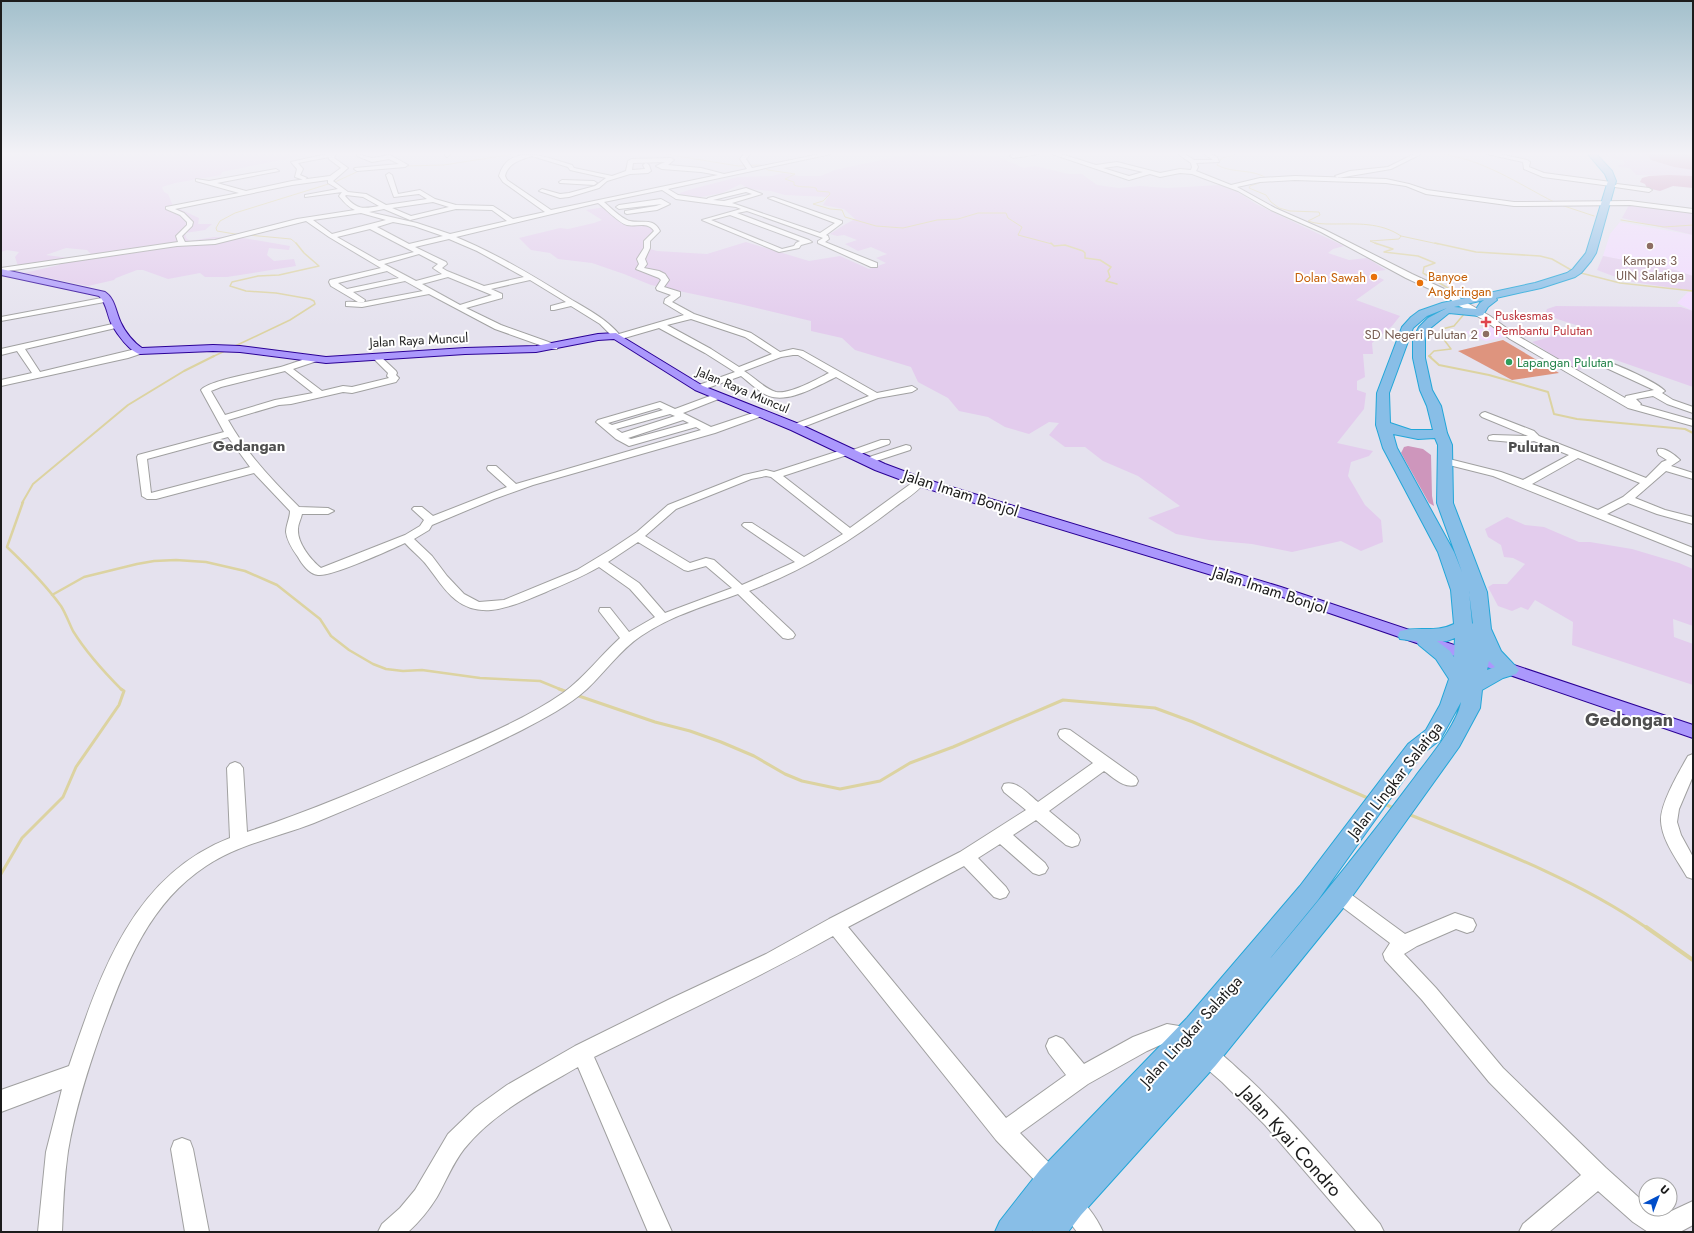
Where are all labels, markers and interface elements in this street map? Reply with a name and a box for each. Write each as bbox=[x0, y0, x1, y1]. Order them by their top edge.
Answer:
marker: Kampus 3 UIN Salatiga bbox=[1645, 241, 1655, 251]
place label: Kampus 3 UIN Salatiga bbox=[1616, 251, 1684, 285]
place label: Banyoe Angkringan bbox=[1428, 267, 1492, 301]
place label: Dolan Sawah bbox=[1295, 268, 1366, 287]
marker: Dolan Sawah bbox=[1369, 272, 1379, 282]
marker: Banyoe Angkringan bbox=[1415, 278, 1425, 288]
place label: Puskesmas Pembantu Pulutan bbox=[1495, 306, 1593, 340]
marker: Puskesmas Pembantu Pulutan bbox=[1480, 316, 1492, 328]
place label: SD Negeri Pulutan 2 bbox=[1365, 325, 1478, 344]
street label: Jalan Raya Muncul bbox=[367, 328, 469, 352]
marker: SD Negeri Pulutan 2 bbox=[1481, 329, 1491, 339]
place label: Lapangan Pulutan bbox=[1517, 353, 1614, 372]
marker: Lapangan Pulutan bbox=[1504, 357, 1514, 367]
street label: Jalan Raya Muncul bbox=[692, 361, 792, 418]
district label: Gedangan bbox=[213, 435, 285, 457]
district label: Pulutan bbox=[1508, 436, 1560, 458]
street label: Jalan Imam Bonjol bbox=[898, 463, 1022, 522]
street label: Jalan Imam Bonjol bbox=[1207, 560, 1331, 619]
district label: Gedongan bbox=[1585, 707, 1673, 733]
street label: Jalan Lingkar Salatiga bbox=[1341, 717, 1448, 845]
street label: Jalan Lingkar Salatiga bbox=[1133, 970, 1247, 1093]
street label: Jalan Kyai Condro bbox=[1232, 1077, 1348, 1203]
north arrow bbox=[1638, 1177, 1678, 1217]
text: U bbox=[1656, 1181, 1673, 1198]

